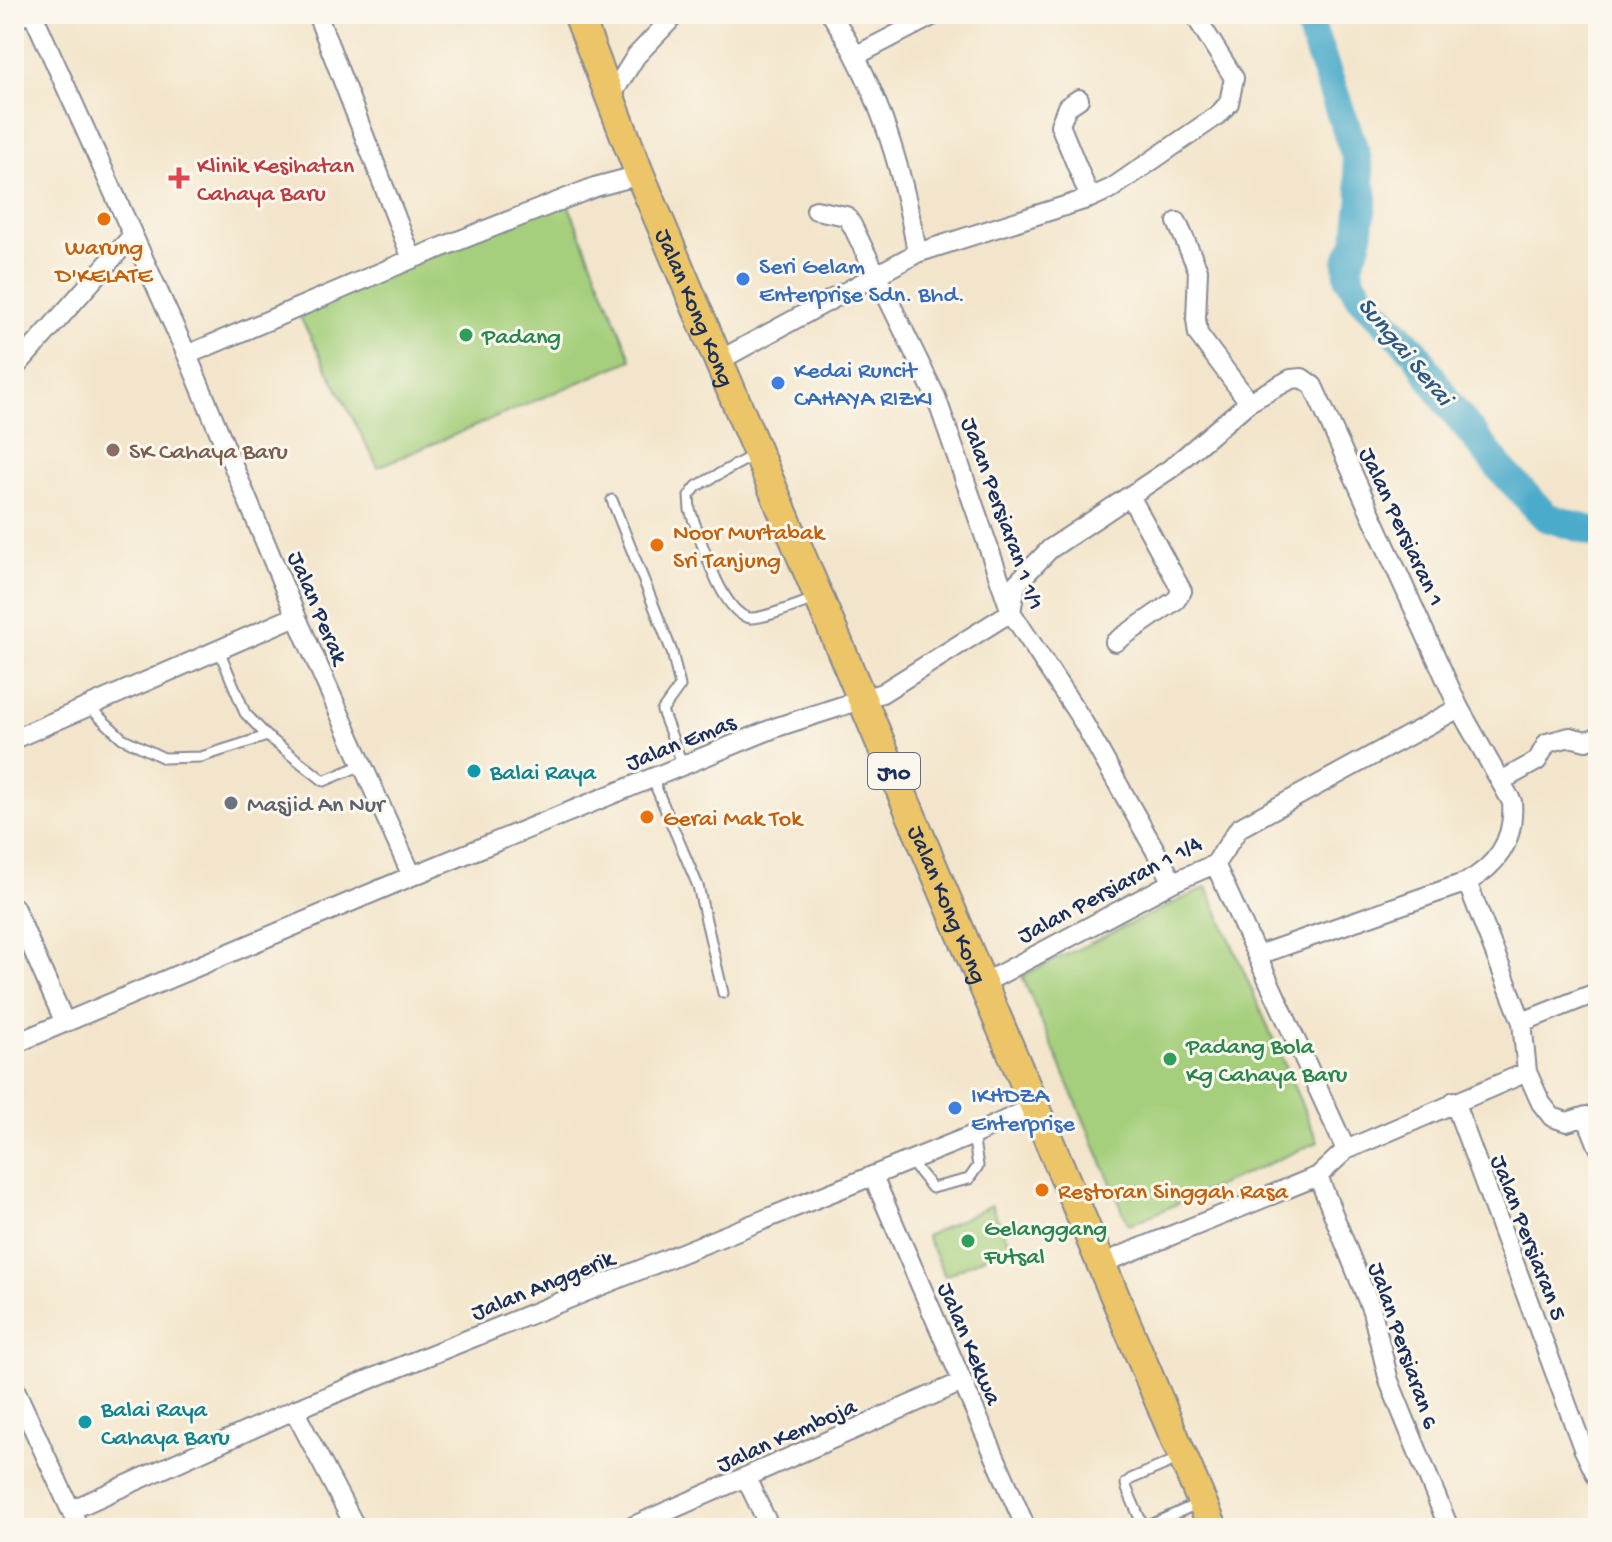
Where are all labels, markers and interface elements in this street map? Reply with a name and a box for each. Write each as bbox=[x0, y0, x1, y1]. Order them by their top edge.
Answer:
place label: Klinik Kesihatan Cahaya Baru bbox=[197, 153, 355, 210]
marker: Klinik Kesihatan Cahaya Baru bbox=[168, 167, 190, 189]
marker: Warung D'KELATE bbox=[95, 210, 113, 228]
street label: Jalan Kong Kong bbox=[646, 225, 739, 392]
place label: Warung D'KELATE bbox=[53, 235, 154, 292]
place label: Seri Gelam Enterprise Sdn. Bhd. bbox=[759, 254, 965, 311]
marker: Seri Gelam Enterprise Sdn. Bhd. bbox=[734, 270, 752, 288]
water label: Sungai Serai bbox=[1349, 292, 1460, 416]
place label: Padang bbox=[481, 324, 561, 353]
marker: Padang bbox=[457, 326, 475, 344]
place label: Kedai Runcit CAHAYA RIZKI bbox=[794, 358, 933, 415]
marker: Kedai Runcit CAHAYA RIZKI bbox=[769, 374, 787, 392]
street label: Jalan Persiaran 1 1/1 bbox=[952, 414, 1049, 614]
place label: SK Cahaya Baru bbox=[129, 439, 288, 468]
marker: SK Cahaya Baru bbox=[104, 441, 122, 459]
street label: Jalan Persiaran 1 bbox=[1350, 443, 1449, 611]
place label: Noor Murtabak Sri Tanjung bbox=[673, 520, 826, 577]
marker: Noor Murtabak Sri Tanjung bbox=[648, 536, 666, 554]
street label: Jalan Perak bbox=[279, 548, 353, 671]
street label: Jalan Emas bbox=[622, 709, 742, 779]
road number: J10 bbox=[868, 753, 920, 789]
place label: Balai Raya bbox=[489, 760, 597, 789]
marker: Balai Raya bbox=[465, 762, 483, 780]
place label: Masjid An Nur bbox=[247, 792, 387, 821]
marker: Masjid An Nur bbox=[222, 794, 240, 812]
place label: Gerai Mak Tok bbox=[663, 806, 804, 835]
marker: Gerai Mak Tok bbox=[638, 808, 656, 826]
street label: Jalan Kong Kong bbox=[899, 822, 992, 989]
street label: Jalan Persiaran 1 1/4 bbox=[1014, 830, 1208, 952]
place label: Padang Bola Kg Cahaya Baru bbox=[1185, 1034, 1347, 1091]
marker: Padang Bola Kg Cahaya Baru bbox=[1161, 1050, 1179, 1068]
place label: IKHDZA Enterprise bbox=[971, 1083, 1075, 1140]
marker: IKHDZA Enterprise bbox=[946, 1099, 964, 1117]
street label: Jalan Persiaran 5 bbox=[1482, 1151, 1572, 1325]
place label: Restoran Singgah Rasa bbox=[1058, 1179, 1289, 1208]
marker: Restoran Singgah Rasa bbox=[1033, 1181, 1051, 1199]
place label: Gelanggang Futsal bbox=[983, 1216, 1107, 1273]
marker: Gelanggang Futsal bbox=[959, 1232, 977, 1250]
street label: Jalan Anggerik bbox=[468, 1245, 621, 1329]
street label: Jalan Persiaran 6 bbox=[1360, 1259, 1444, 1434]
street label: Jalan Kekwa bbox=[929, 1279, 1007, 1410]
street label: Jalan Kemboja bbox=[713, 1393, 862, 1481]
place label: Balai Raya Cahaya Baru bbox=[100, 1397, 230, 1454]
marker: Balai Raya Cahaya Baru bbox=[76, 1413, 94, 1431]

